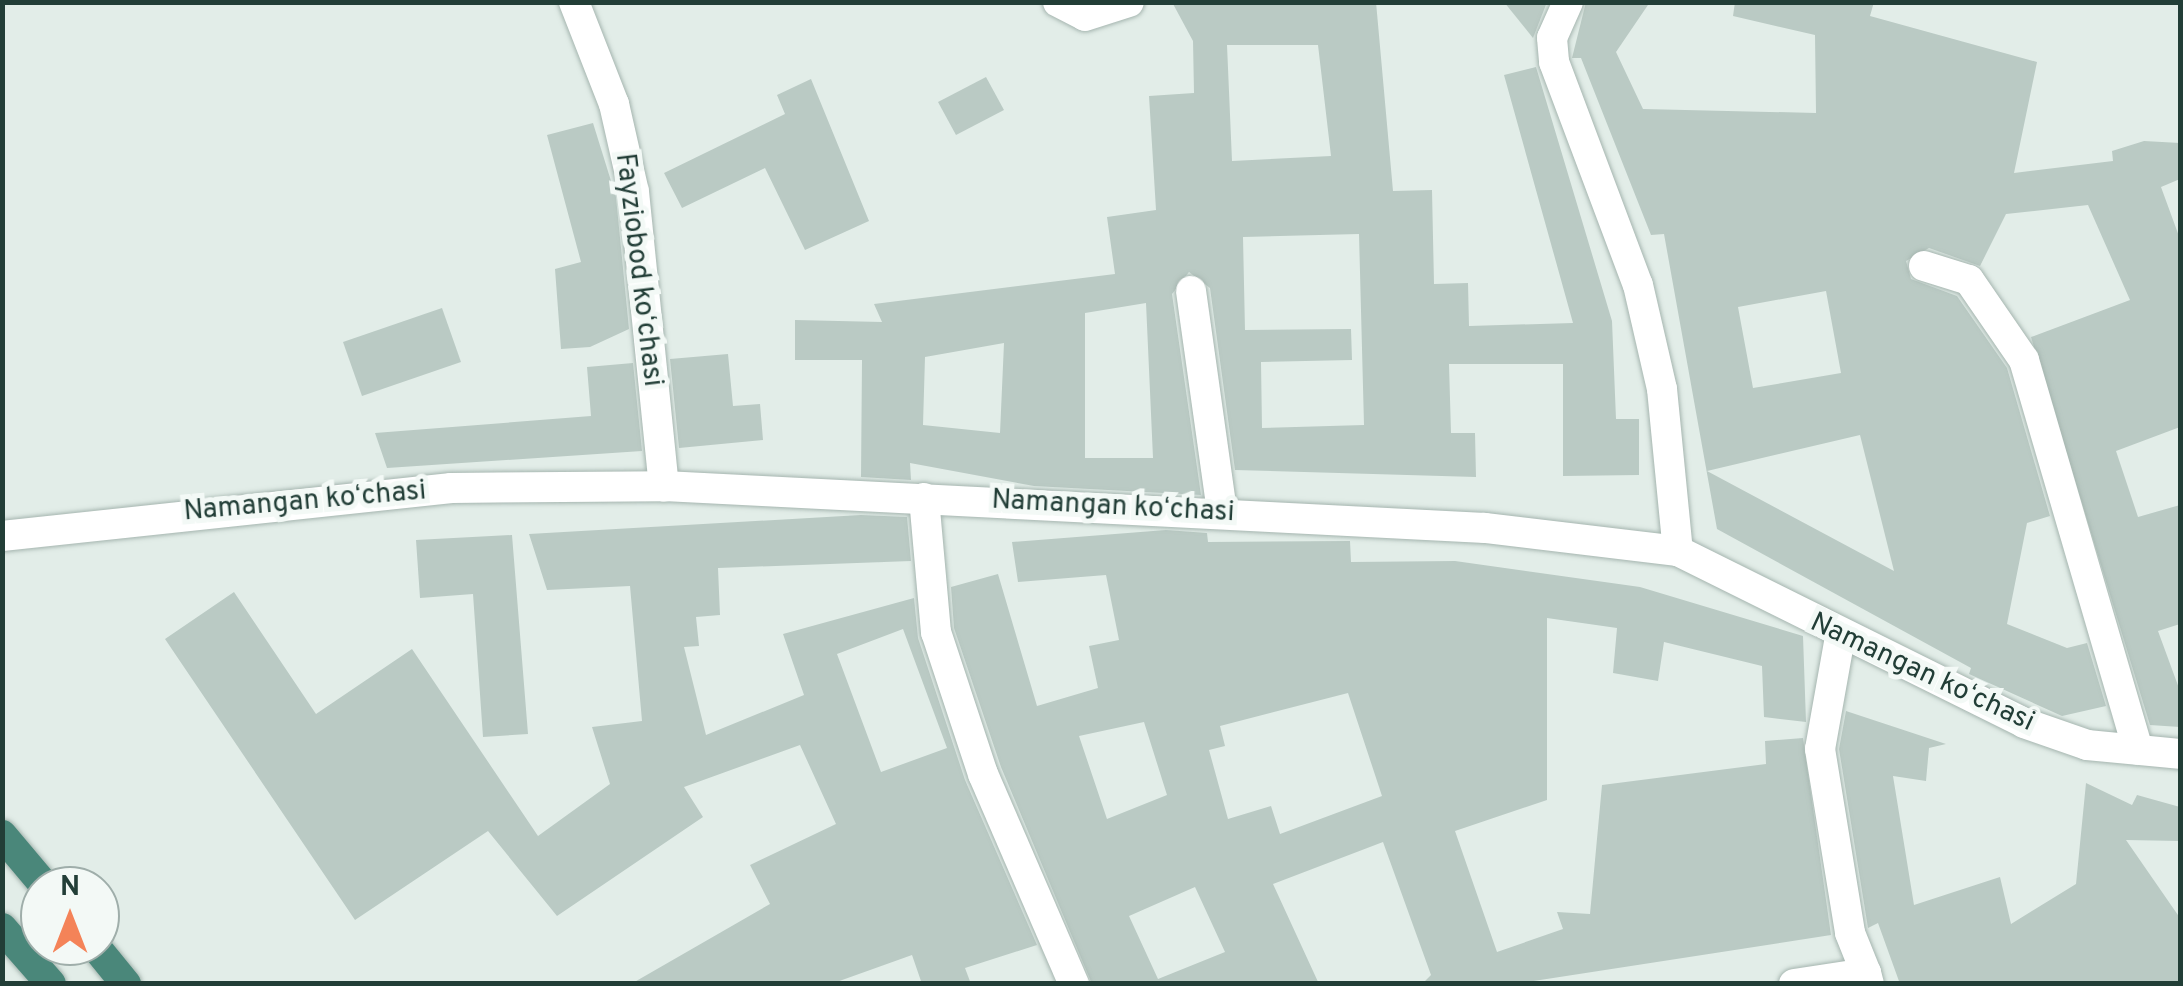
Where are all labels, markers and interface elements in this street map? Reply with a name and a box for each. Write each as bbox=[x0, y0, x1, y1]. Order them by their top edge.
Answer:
street label: Fayziobod koʻchasi bbox=[607, 151, 669, 389]
street label: Namangan koʻchasi bbox=[182, 475, 428, 529]
street label: Namangan koʻchasi bbox=[991, 484, 1235, 530]
street label: Namangan koʻchasi bbox=[1805, 606, 2039, 740]
north arrow bbox=[20, 866, 120, 966]
text: N bbox=[60, 870, 80, 906]

